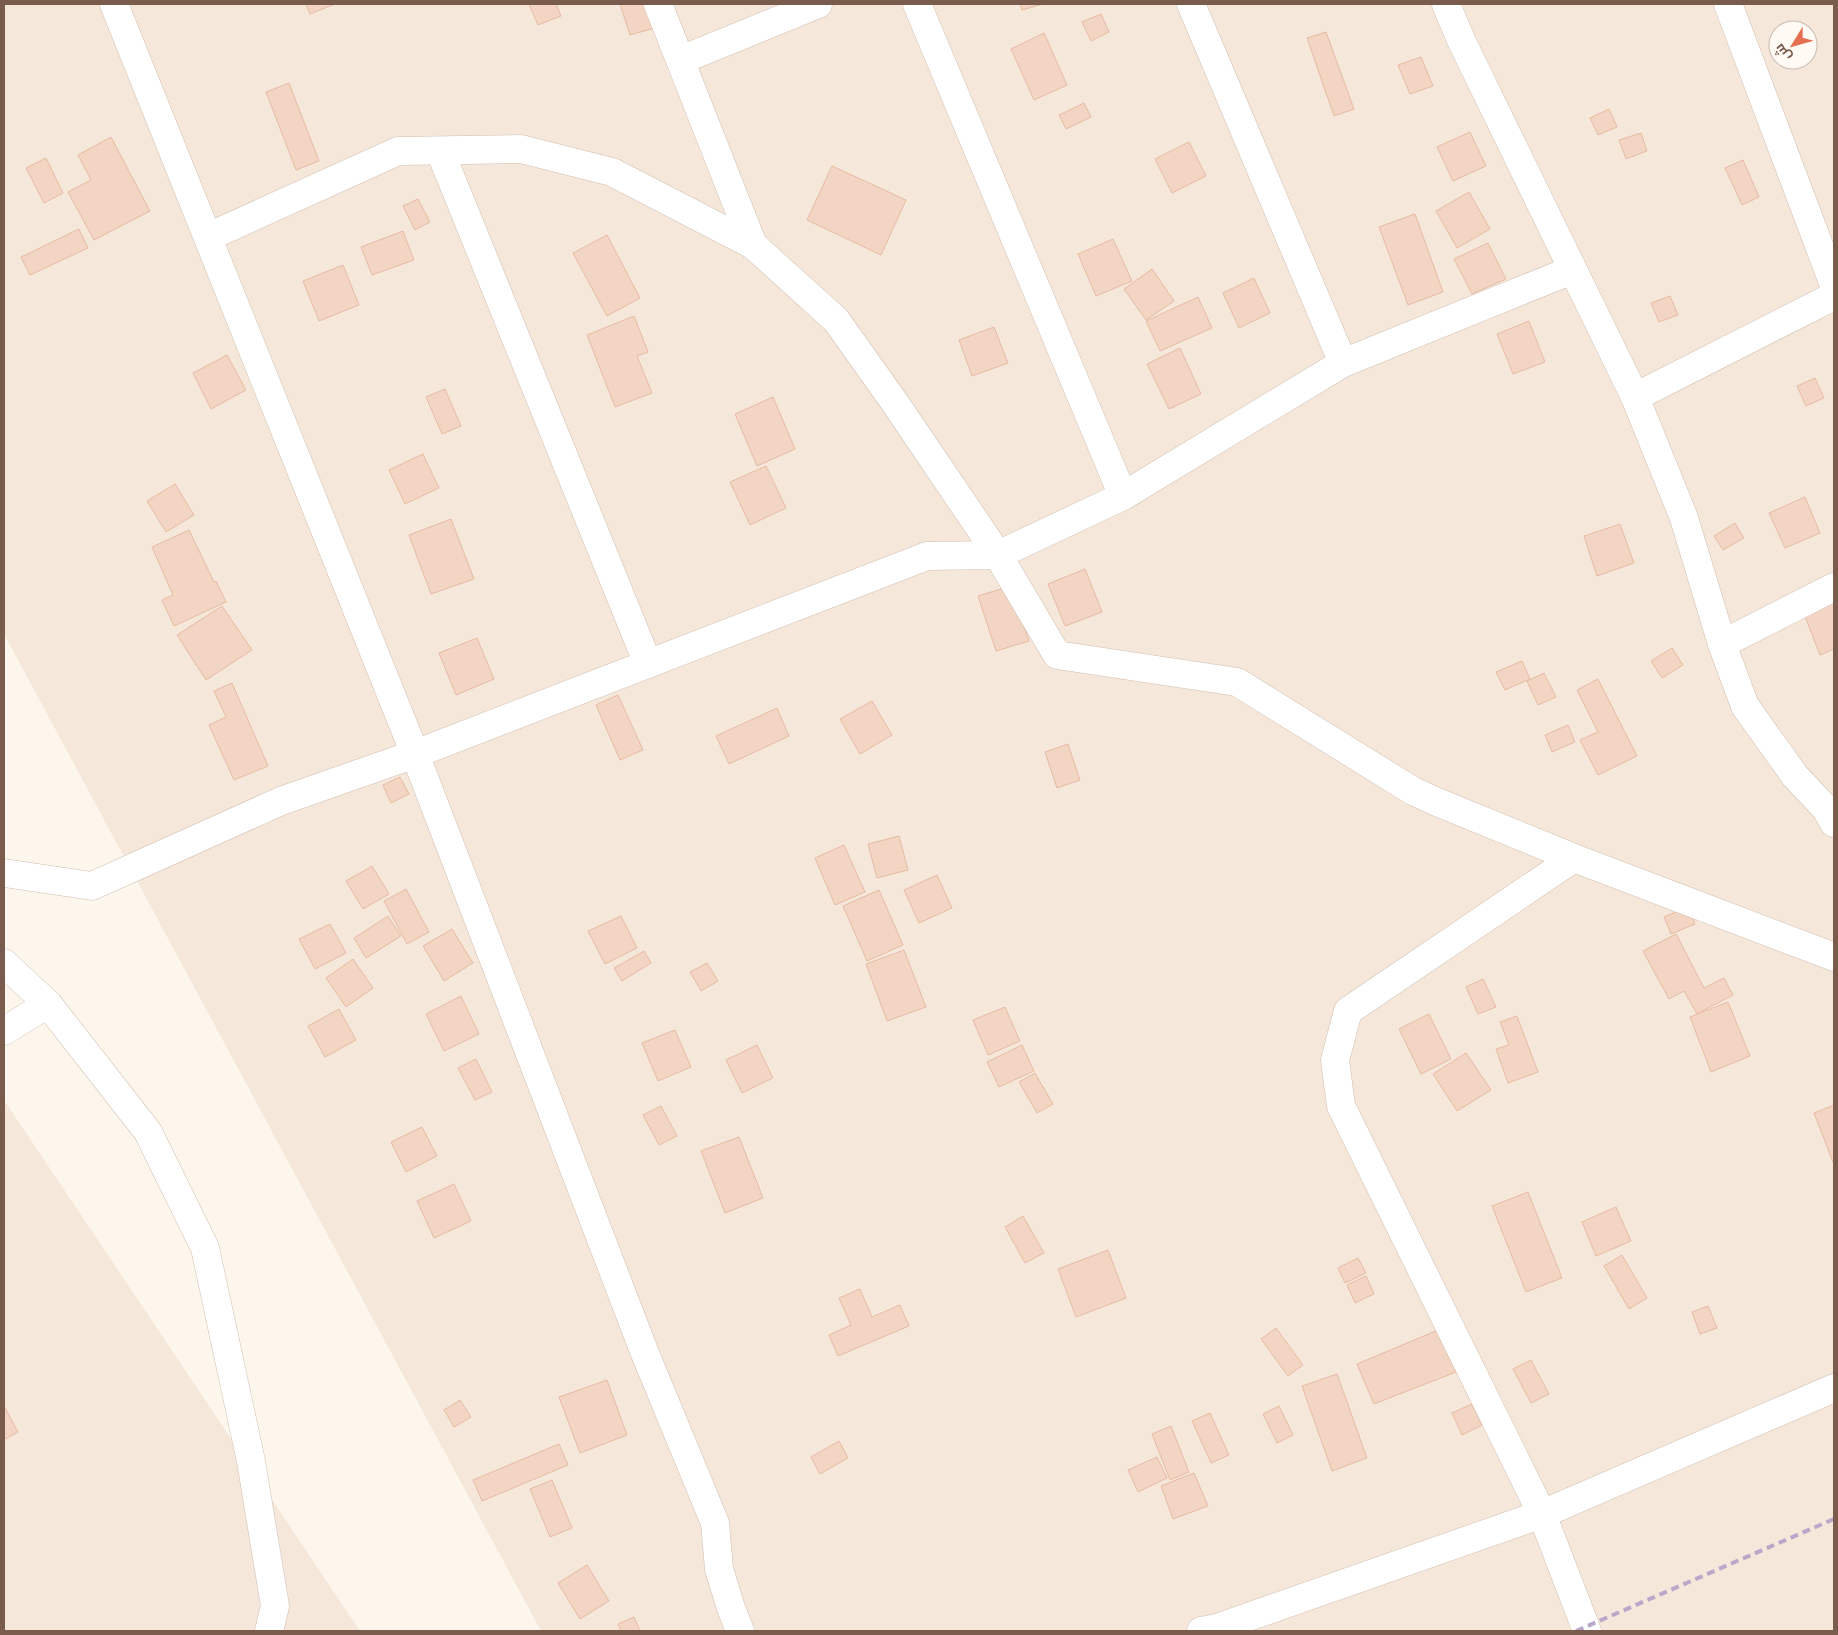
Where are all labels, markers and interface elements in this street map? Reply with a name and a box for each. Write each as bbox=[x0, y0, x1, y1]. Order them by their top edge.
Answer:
north arrow bbox=[1768, 20, 1818, 70]
text: ش bbox=[1770, 40, 1795, 65]

